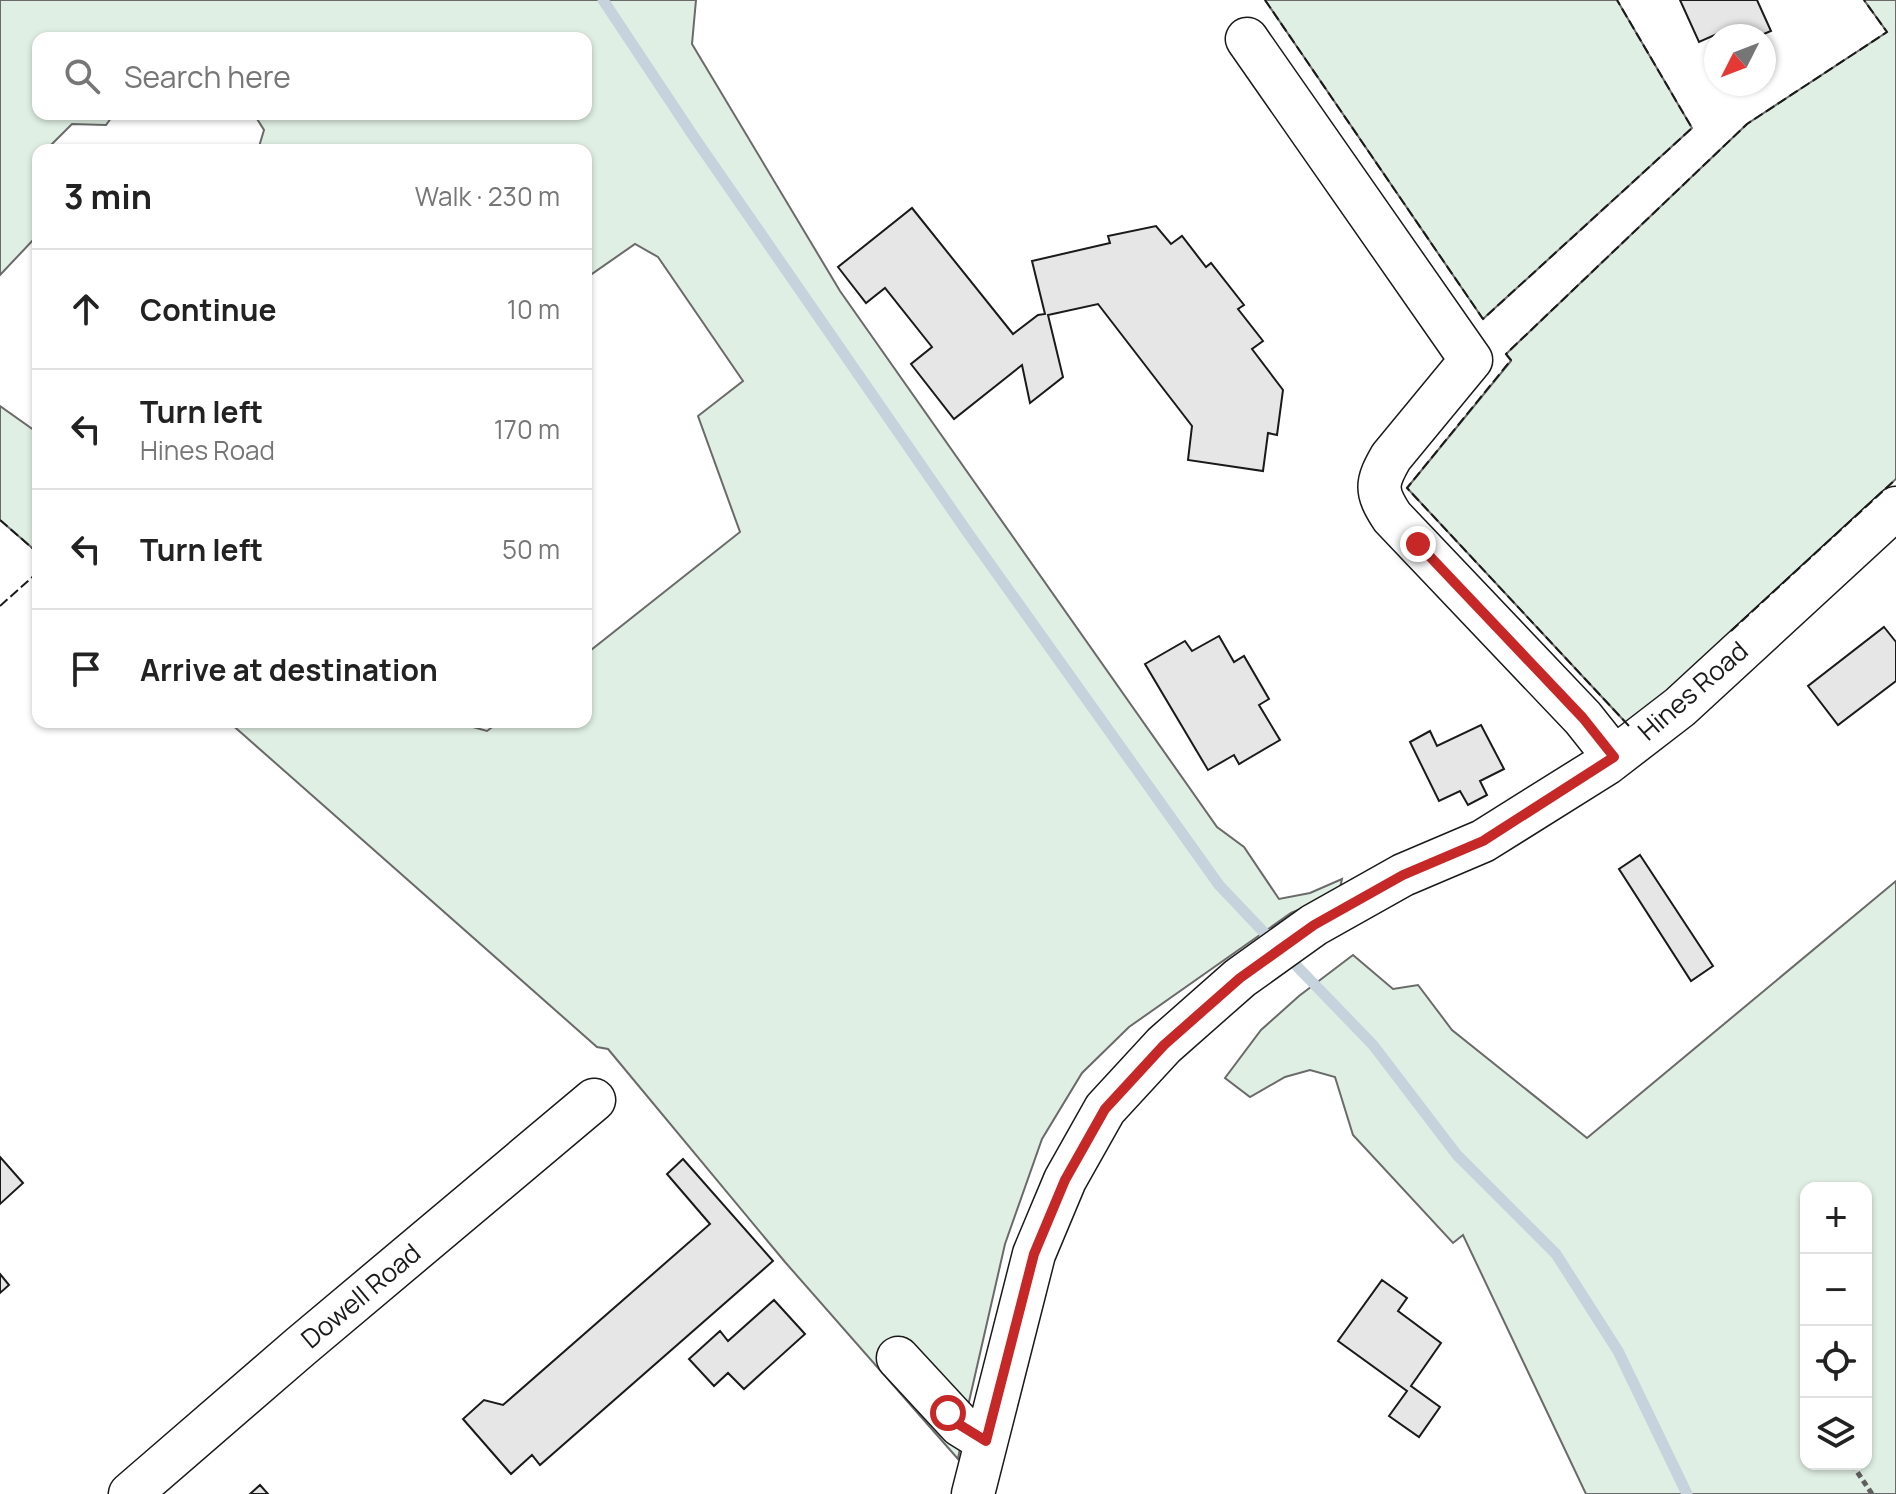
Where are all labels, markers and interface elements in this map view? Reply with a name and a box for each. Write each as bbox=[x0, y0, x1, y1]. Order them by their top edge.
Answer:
north arrow bbox=[1704, 24, 1776, 96]
search box bbox=[32, 32, 592, 120]
icon: search bbox=[60, 54, 104, 98]
text: Search here bbox=[124, 56, 291, 97]
text: 3 min bbox=[64, 173, 152, 219]
text: Walk · 230 m bbox=[415, 178, 560, 214]
icon: ahead bbox=[64, 287, 108, 331]
text: Continue bbox=[140, 289, 276, 330]
text: 10 m bbox=[507, 291, 560, 327]
text: Turn left bbox=[140, 391, 263, 432]
icon: left bbox=[64, 407, 108, 451]
text: 170 m bbox=[494, 411, 560, 447]
text: Hines Road bbox=[140, 432, 275, 468]
route end bbox=[1400, 526, 1436, 562]
icon: left bbox=[64, 527, 108, 571]
text: Turn left bbox=[140, 529, 263, 570]
text: 50 m bbox=[502, 531, 560, 567]
street label: Hines Road bbox=[1630, 632, 1755, 748]
icon: arrive bbox=[64, 647, 108, 691]
text: Arrive at destination bbox=[140, 649, 438, 690]
map controls bbox=[1800, 1182, 1872, 1470]
button: + bbox=[1800, 1182, 1872, 1254]
street label: Dowell Road bbox=[293, 1235, 428, 1356]
button: − bbox=[1800, 1254, 1872, 1326]
button: locate bbox=[1800, 1326, 1872, 1398]
route start bbox=[930, 1395, 966, 1431]
button: layers bbox=[1800, 1398, 1872, 1470]

